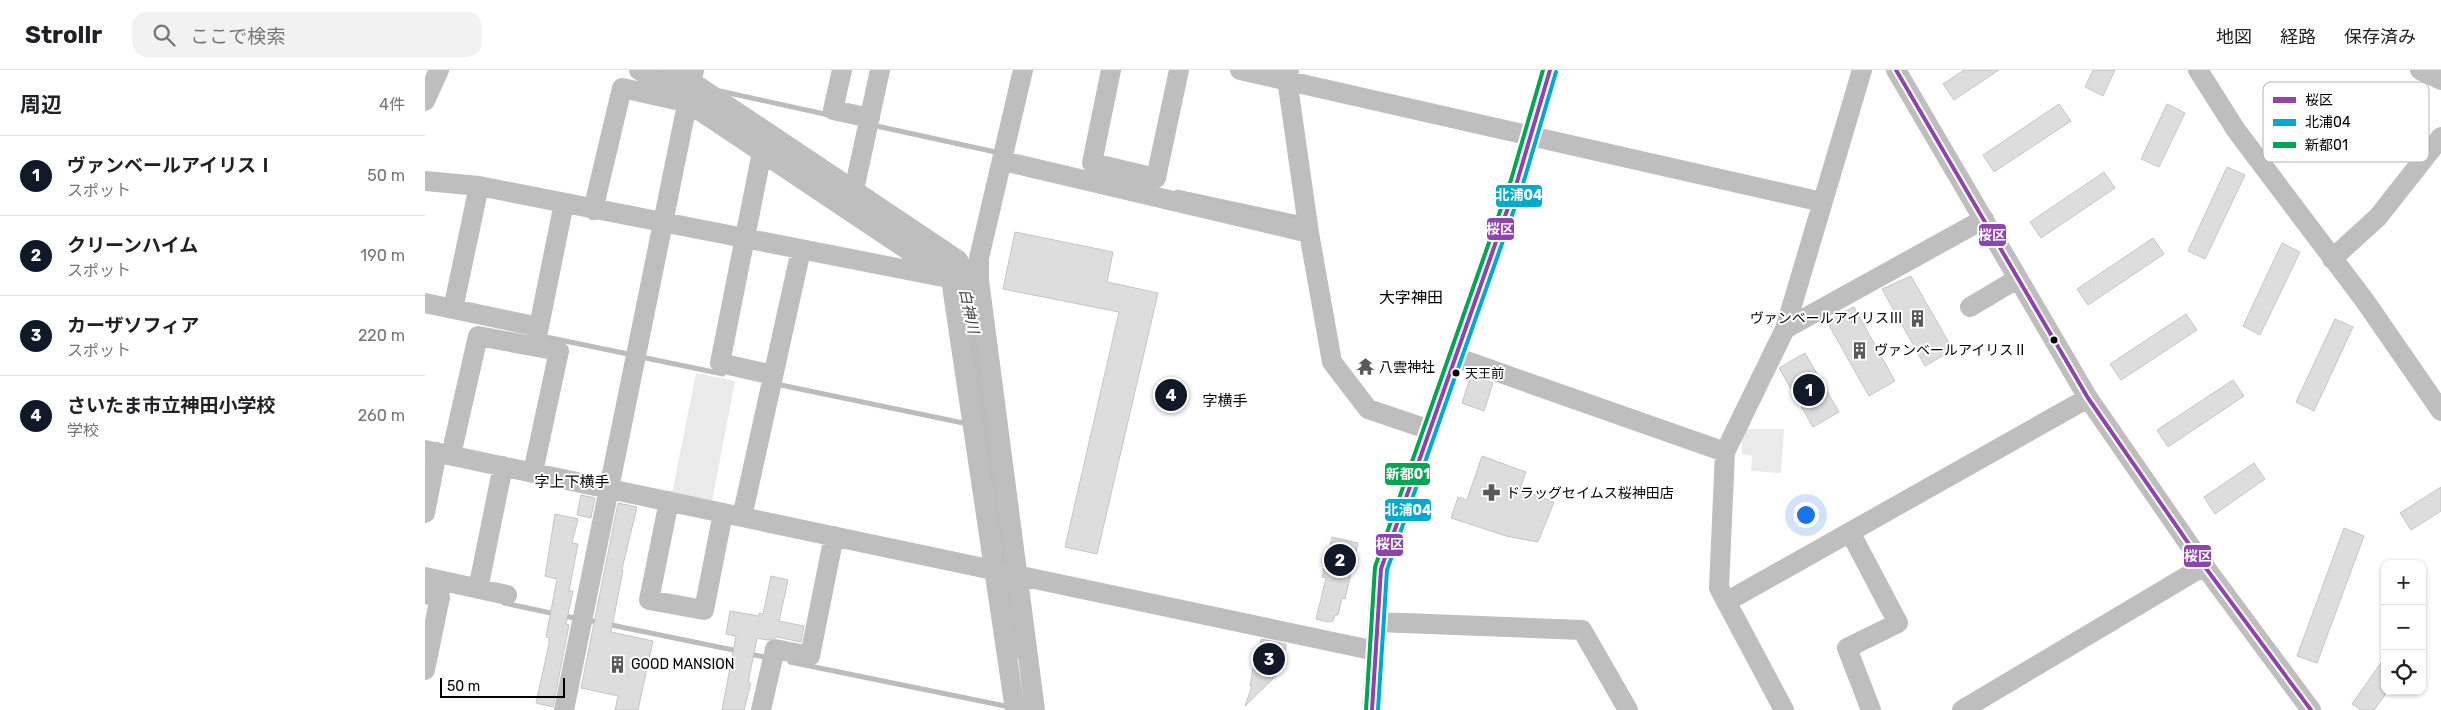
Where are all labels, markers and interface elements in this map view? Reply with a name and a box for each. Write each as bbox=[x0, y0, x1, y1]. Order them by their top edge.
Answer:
search box bbox=[132, 12, 482, 57]
text: Strollr bbox=[25, 21, 102, 49]
icon: search bbox=[150, 21, 178, 49]
text: ここで検索 bbox=[190, 25, 285, 48]
text: 地図 bbox=[2216, 26, 2252, 48]
text: 経路 bbox=[2280, 26, 2316, 48]
text: 保存済み bbox=[2344, 26, 2416, 48]
legend bbox=[2263, 82, 2429, 162]
text: 周辺 bbox=[20, 92, 62, 117]
text: 桜区 bbox=[2305, 92, 2333, 109]
text: 4件 bbox=[379, 95, 405, 114]
text: 北浦04 bbox=[2305, 114, 2351, 131]
text: 新都01 bbox=[2305, 137, 2348, 154]
text: ヴァンベールアイリスⅠ bbox=[67, 154, 275, 177]
text: 1 bbox=[32, 166, 40, 185]
text: 50 m bbox=[367, 166, 405, 185]
text: スポット bbox=[67, 181, 131, 200]
line badge: 北浦04 bbox=[1495, 184, 1543, 208]
text: 北浦04 bbox=[1495, 187, 1543, 204]
line badge: 桜区 bbox=[1486, 217, 1515, 241]
text: 桜区 bbox=[1486, 221, 1514, 238]
line badge: 桜区 bbox=[1978, 223, 2007, 247]
text: 桜区 bbox=[1978, 227, 2006, 244]
text: クリーンハイム bbox=[67, 234, 198, 257]
text: 2 bbox=[31, 246, 41, 265]
text: 190 m bbox=[360, 246, 405, 265]
text: スポット bbox=[67, 261, 131, 280]
water label: 白神川 bbox=[956, 287, 983, 337]
district label: 大字神田 bbox=[1379, 288, 1443, 307]
building icon: ヴァンベールアイリスⅢ bbox=[1907, 308, 1927, 328]
place label: ヴァンベールアイリスⅢ bbox=[1750, 310, 1903, 327]
text: カーザソフィア bbox=[67, 314, 199, 337]
text: 3 bbox=[31, 326, 41, 345]
text: 220 m bbox=[358, 326, 405, 345]
unlabelled marker bbox=[2049, 335, 2059, 345]
building icon: ヴァンベールアイリスⅡ bbox=[1850, 340, 1870, 360]
text: スポット bbox=[67, 341, 131, 360]
place label: ヴァンベールアイリスⅡ bbox=[1874, 342, 2027, 359]
temple icon: 八雲神社 bbox=[1355, 357, 1375, 377]
place label: 八雲神社 bbox=[1379, 359, 1435, 376]
place label: 天王前 bbox=[1465, 366, 1504, 381]
marker: 天王前 bbox=[1451, 368, 1461, 378]
pin: 1 bbox=[1793, 371, 1825, 409]
pin: 4 bbox=[1155, 376, 1187, 414]
district label: 字横手 bbox=[1202, 392, 1248, 410]
text: さいたま市立神田小学校 bbox=[67, 394, 275, 417]
text: 4 bbox=[31, 406, 41, 425]
text: 260 m bbox=[358, 406, 405, 425]
text: 学校 bbox=[67, 421, 99, 440]
line badge: 新都01 bbox=[1384, 462, 1431, 486]
text: 新都01 bbox=[1386, 466, 1430, 483]
district label: 字上下横手 bbox=[534, 473, 610, 491]
pharmacy icon: ドラッグセイムス桜神田店 bbox=[1482, 483, 1502, 503]
place label: ドラッグセイムス桜神田店 bbox=[1506, 485, 1674, 502]
line badge: 北浦04 bbox=[1384, 498, 1432, 522]
text: 北浦04 bbox=[1384, 502, 1432, 519]
your location bbox=[1793, 502, 1819, 528]
line badge: 桜区 bbox=[1375, 533, 1404, 557]
text: 桜区 bbox=[1376, 536, 1404, 553]
pin: 2 bbox=[1324, 541, 1356, 579]
line badge: 桜区 bbox=[2183, 544, 2212, 568]
text: 桜区 bbox=[2184, 548, 2212, 565]
map controls bbox=[2381, 560, 2426, 695]
button: + bbox=[2381, 560, 2426, 605]
button: − bbox=[2381, 605, 2426, 650]
pin: 3 bbox=[1253, 640, 1285, 678]
button: locate bbox=[2381, 650, 2426, 695]
building icon: GOOD MANSION bbox=[607, 654, 627, 674]
place label: GOOD MANSION bbox=[631, 656, 735, 673]
scale bar bbox=[440, 675, 565, 698]
text: 50 m bbox=[447, 678, 480, 695]

